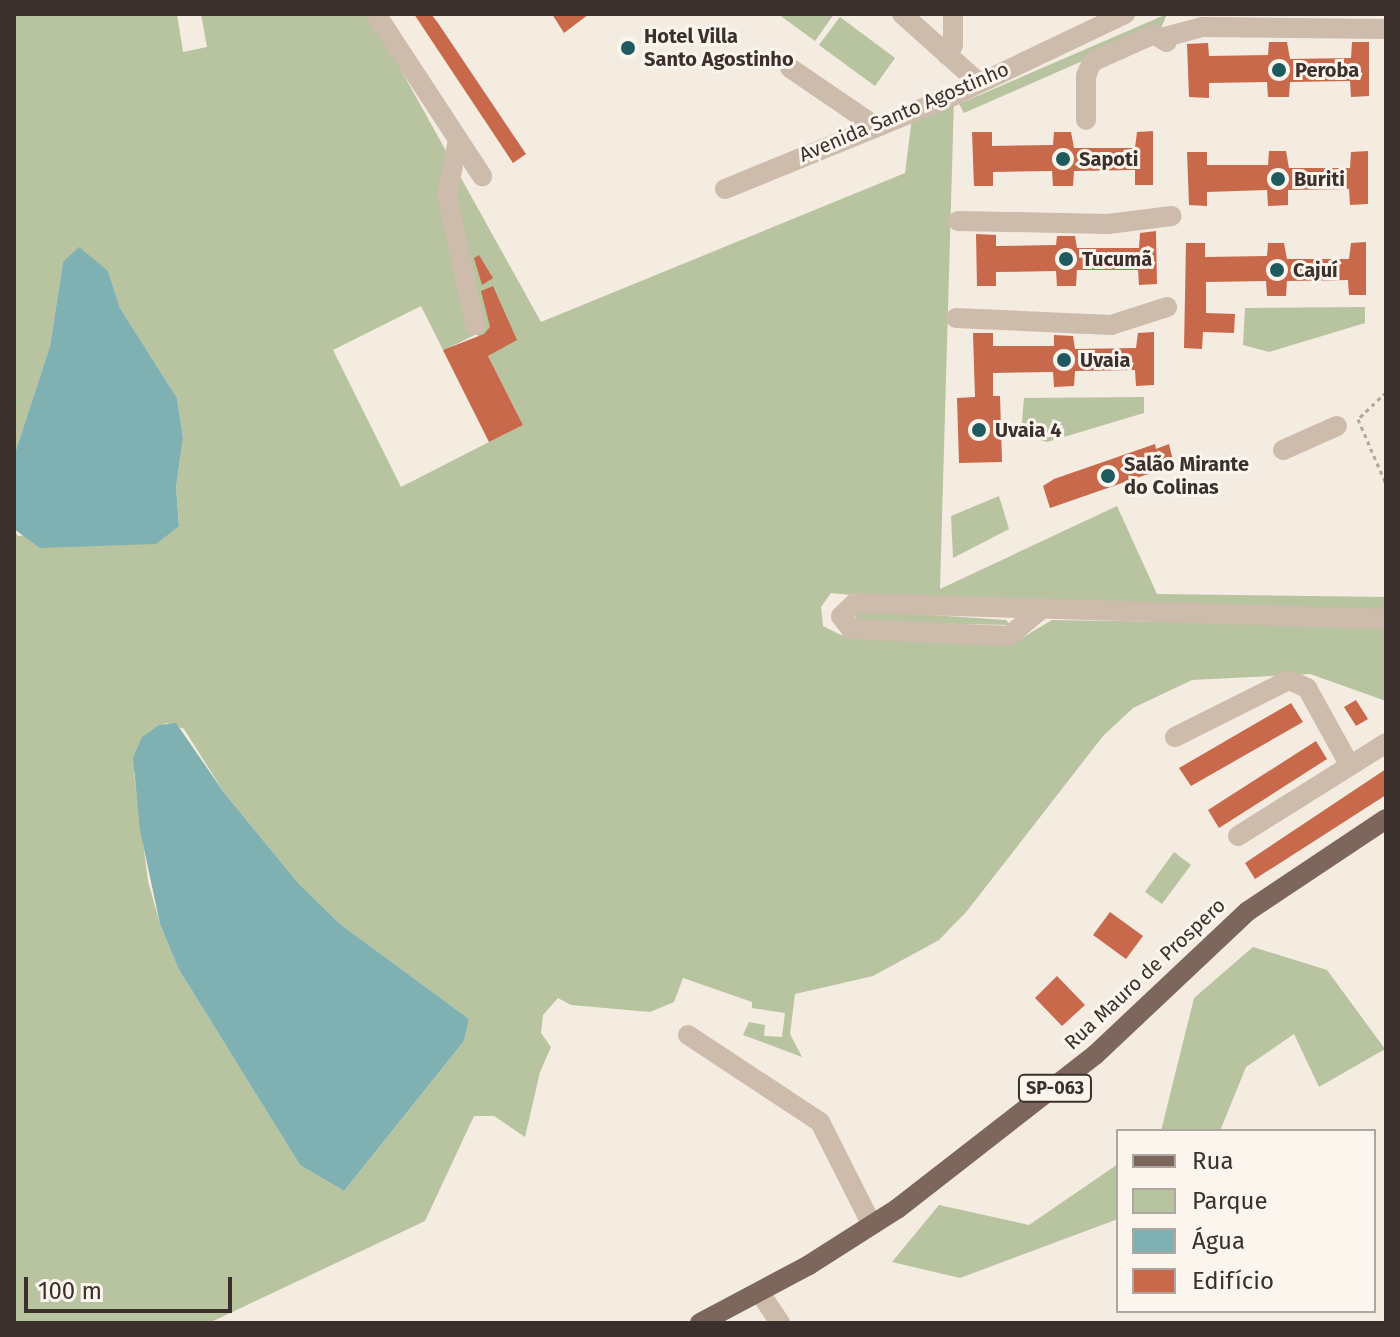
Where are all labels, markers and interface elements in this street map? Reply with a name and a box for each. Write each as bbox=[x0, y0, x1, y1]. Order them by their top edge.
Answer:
place label: Hotel Villa Santo Agostinho bbox=[644, 24, 794, 71]
marker: Hotel Villa Santo Agostinho bbox=[619, 39, 637, 57]
street label: Avenida Santo Agostinho bbox=[795, 57, 1013, 167]
place label: Peroba bbox=[1295, 58, 1359, 82]
marker: Peroba bbox=[1270, 61, 1288, 79]
place label: Sapoti bbox=[1079, 147, 1138, 171]
marker: Sapoti bbox=[1054, 150, 1072, 168]
place label: Buriti bbox=[1294, 167, 1345, 191]
marker: Buriti bbox=[1269, 170, 1287, 188]
place label: Tucumã bbox=[1082, 247, 1152, 271]
marker: Tucumã bbox=[1057, 250, 1075, 268]
place label: Cajuí bbox=[1293, 258, 1338, 282]
marker: Cajuí bbox=[1268, 261, 1286, 279]
place label: Uvaia bbox=[1080, 348, 1130, 372]
marker: Uvaia bbox=[1055, 351, 1073, 369]
place label: Uvaia 4 bbox=[995, 418, 1061, 442]
marker: Uvaia 4 bbox=[970, 421, 988, 439]
place label: Salão Mirante do Colinas bbox=[1124, 452, 1249, 499]
marker: Salão Mirante do Colinas bbox=[1099, 467, 1117, 485]
street label: Rua Mauro de Prospero bbox=[1060, 893, 1230, 1055]
road number: SP-063 bbox=[1017, 1074, 1093, 1102]
legend bbox=[1116, 1129, 1376, 1313]
text: Rua bbox=[1192, 1147, 1234, 1175]
text: Parque bbox=[1192, 1187, 1268, 1215]
text: Água bbox=[1192, 1227, 1245, 1255]
scale bar bbox=[28, 1261, 236, 1311]
text: Edifício bbox=[1192, 1267, 1274, 1295]
text: 100 m bbox=[38, 1277, 102, 1305]

